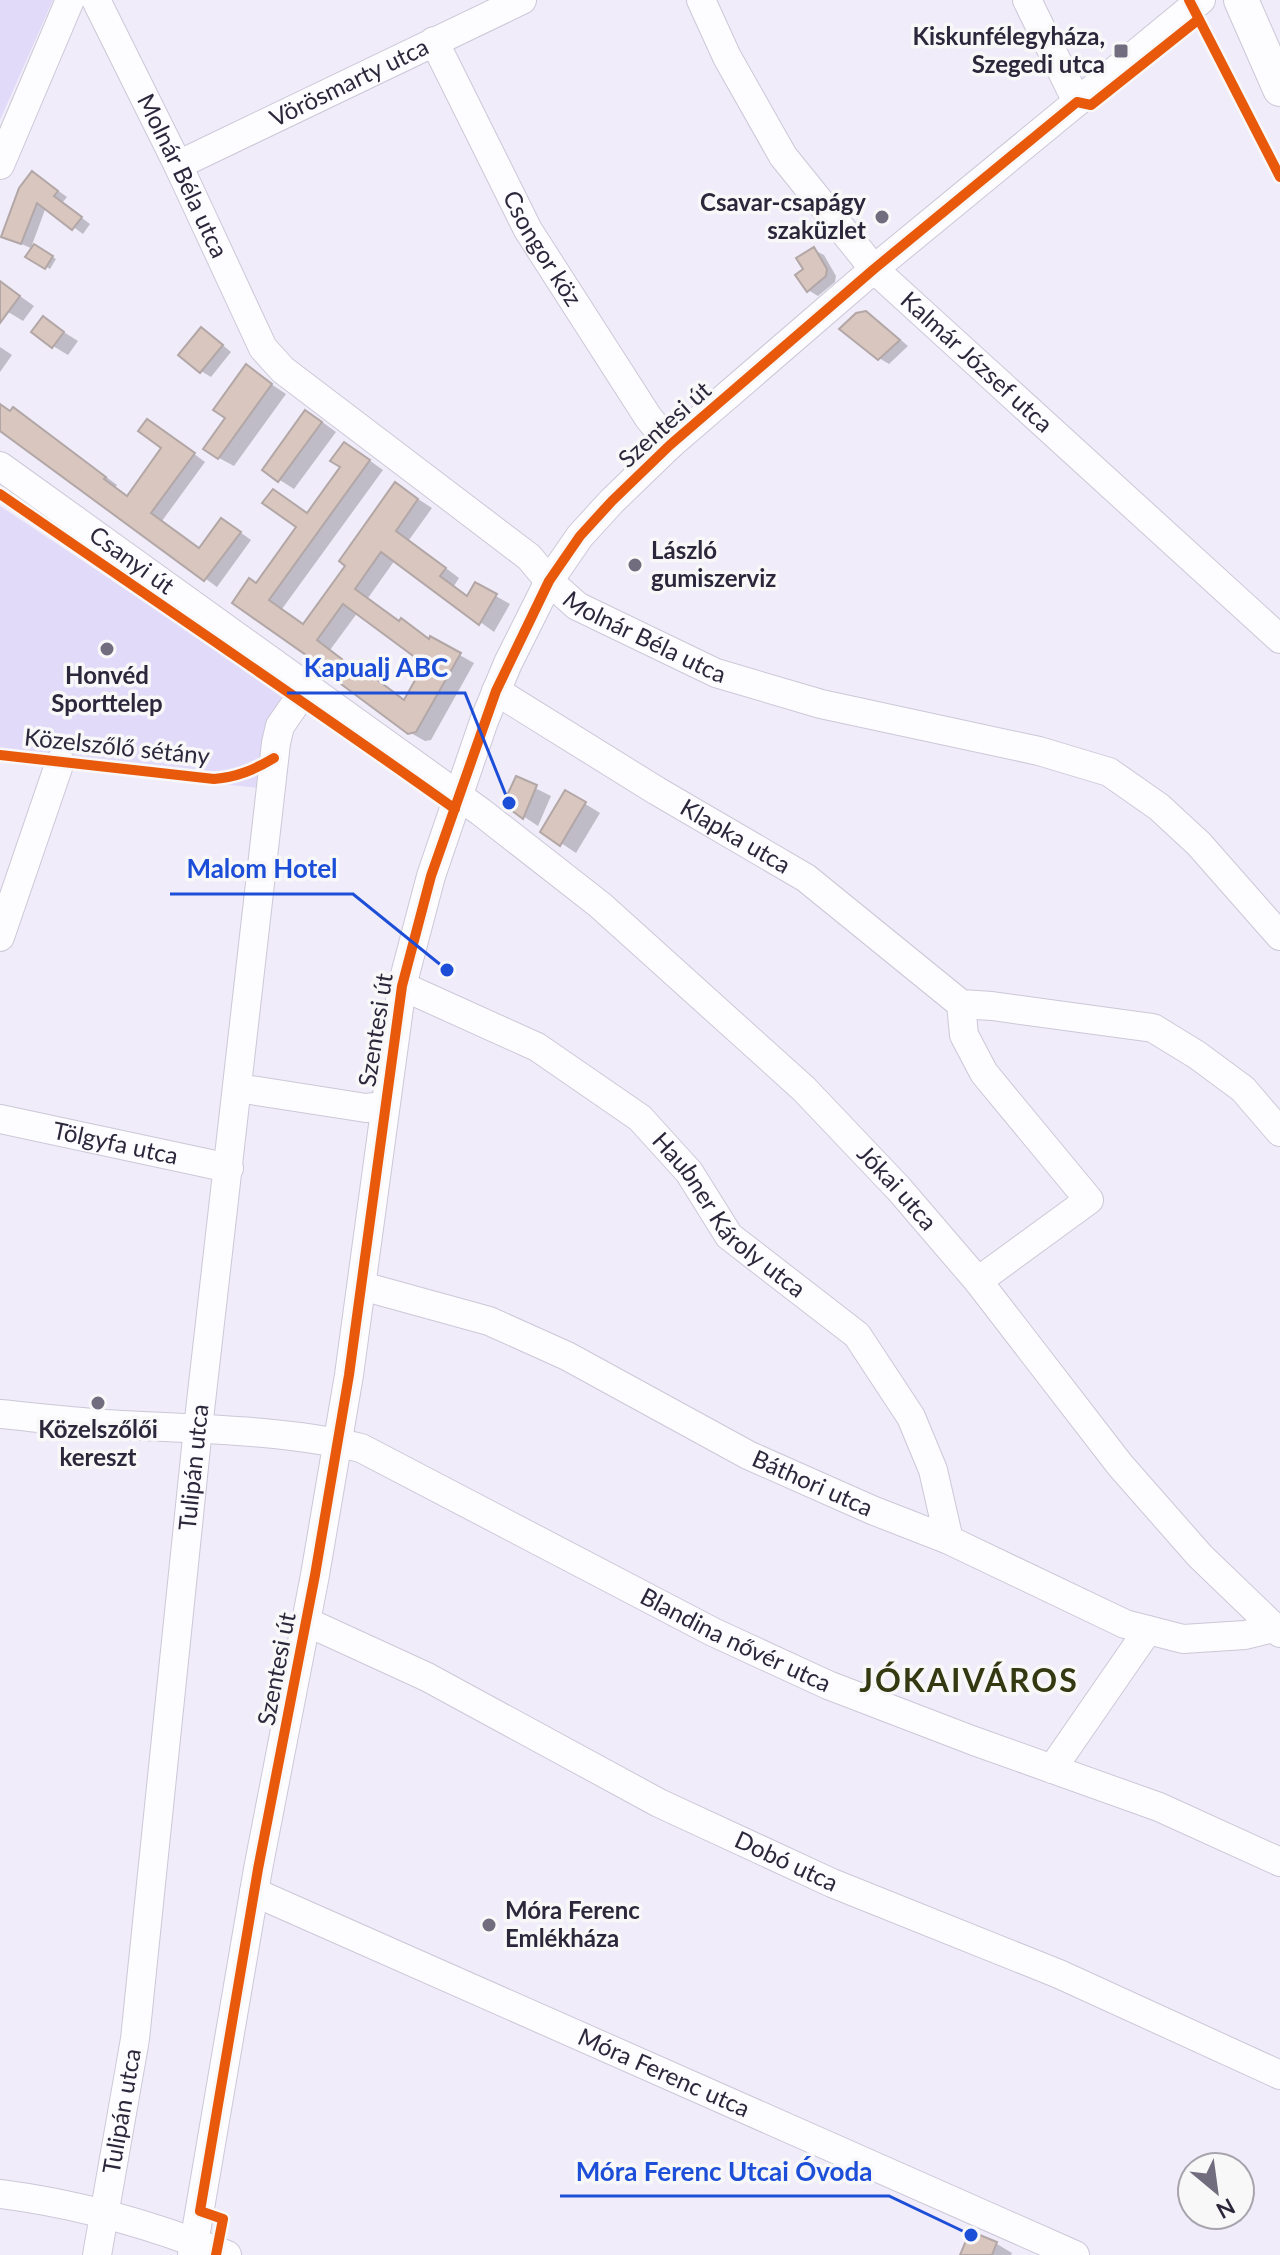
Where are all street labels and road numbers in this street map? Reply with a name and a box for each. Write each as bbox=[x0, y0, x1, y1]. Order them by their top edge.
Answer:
street label: Vörösmarty utca bbox=[265, 31, 433, 132]
street label: Molnár Béla utca bbox=[132, 89, 235, 262]
street label: Csongor köz bbox=[498, 185, 589, 311]
street label: Kalmár József utca bbox=[895, 285, 1059, 438]
street label: Szentesi út bbox=[612, 374, 717, 473]
street label: Csanyi út bbox=[84, 519, 181, 600]
street label: Molnár Béla utca bbox=[557, 584, 729, 688]
street label: Közelszőlő sétány bbox=[23, 721, 212, 770]
street label: Klapka utca bbox=[676, 792, 796, 879]
street label: Szentesi út bbox=[351, 970, 398, 1089]
street label: Tölgyfa utca bbox=[50, 1115, 181, 1170]
street label: Haubner Károly utca bbox=[647, 1126, 812, 1303]
street label: Jókai utca bbox=[852, 1138, 944, 1236]
street label: Tulipán utca bbox=[172, 1403, 214, 1532]
street label: Báthori utca bbox=[748, 1443, 878, 1522]
street label: Blandina nővér utca bbox=[636, 1581, 836, 1697]
street label: Szentesi út bbox=[250, 1609, 301, 1728]
street label: Dobó utca bbox=[731, 1824, 843, 1897]
street label: Móra Ferenc utca bbox=[574, 2021, 755, 2122]
street label: Tulipán utca bbox=[96, 2046, 146, 2176]

